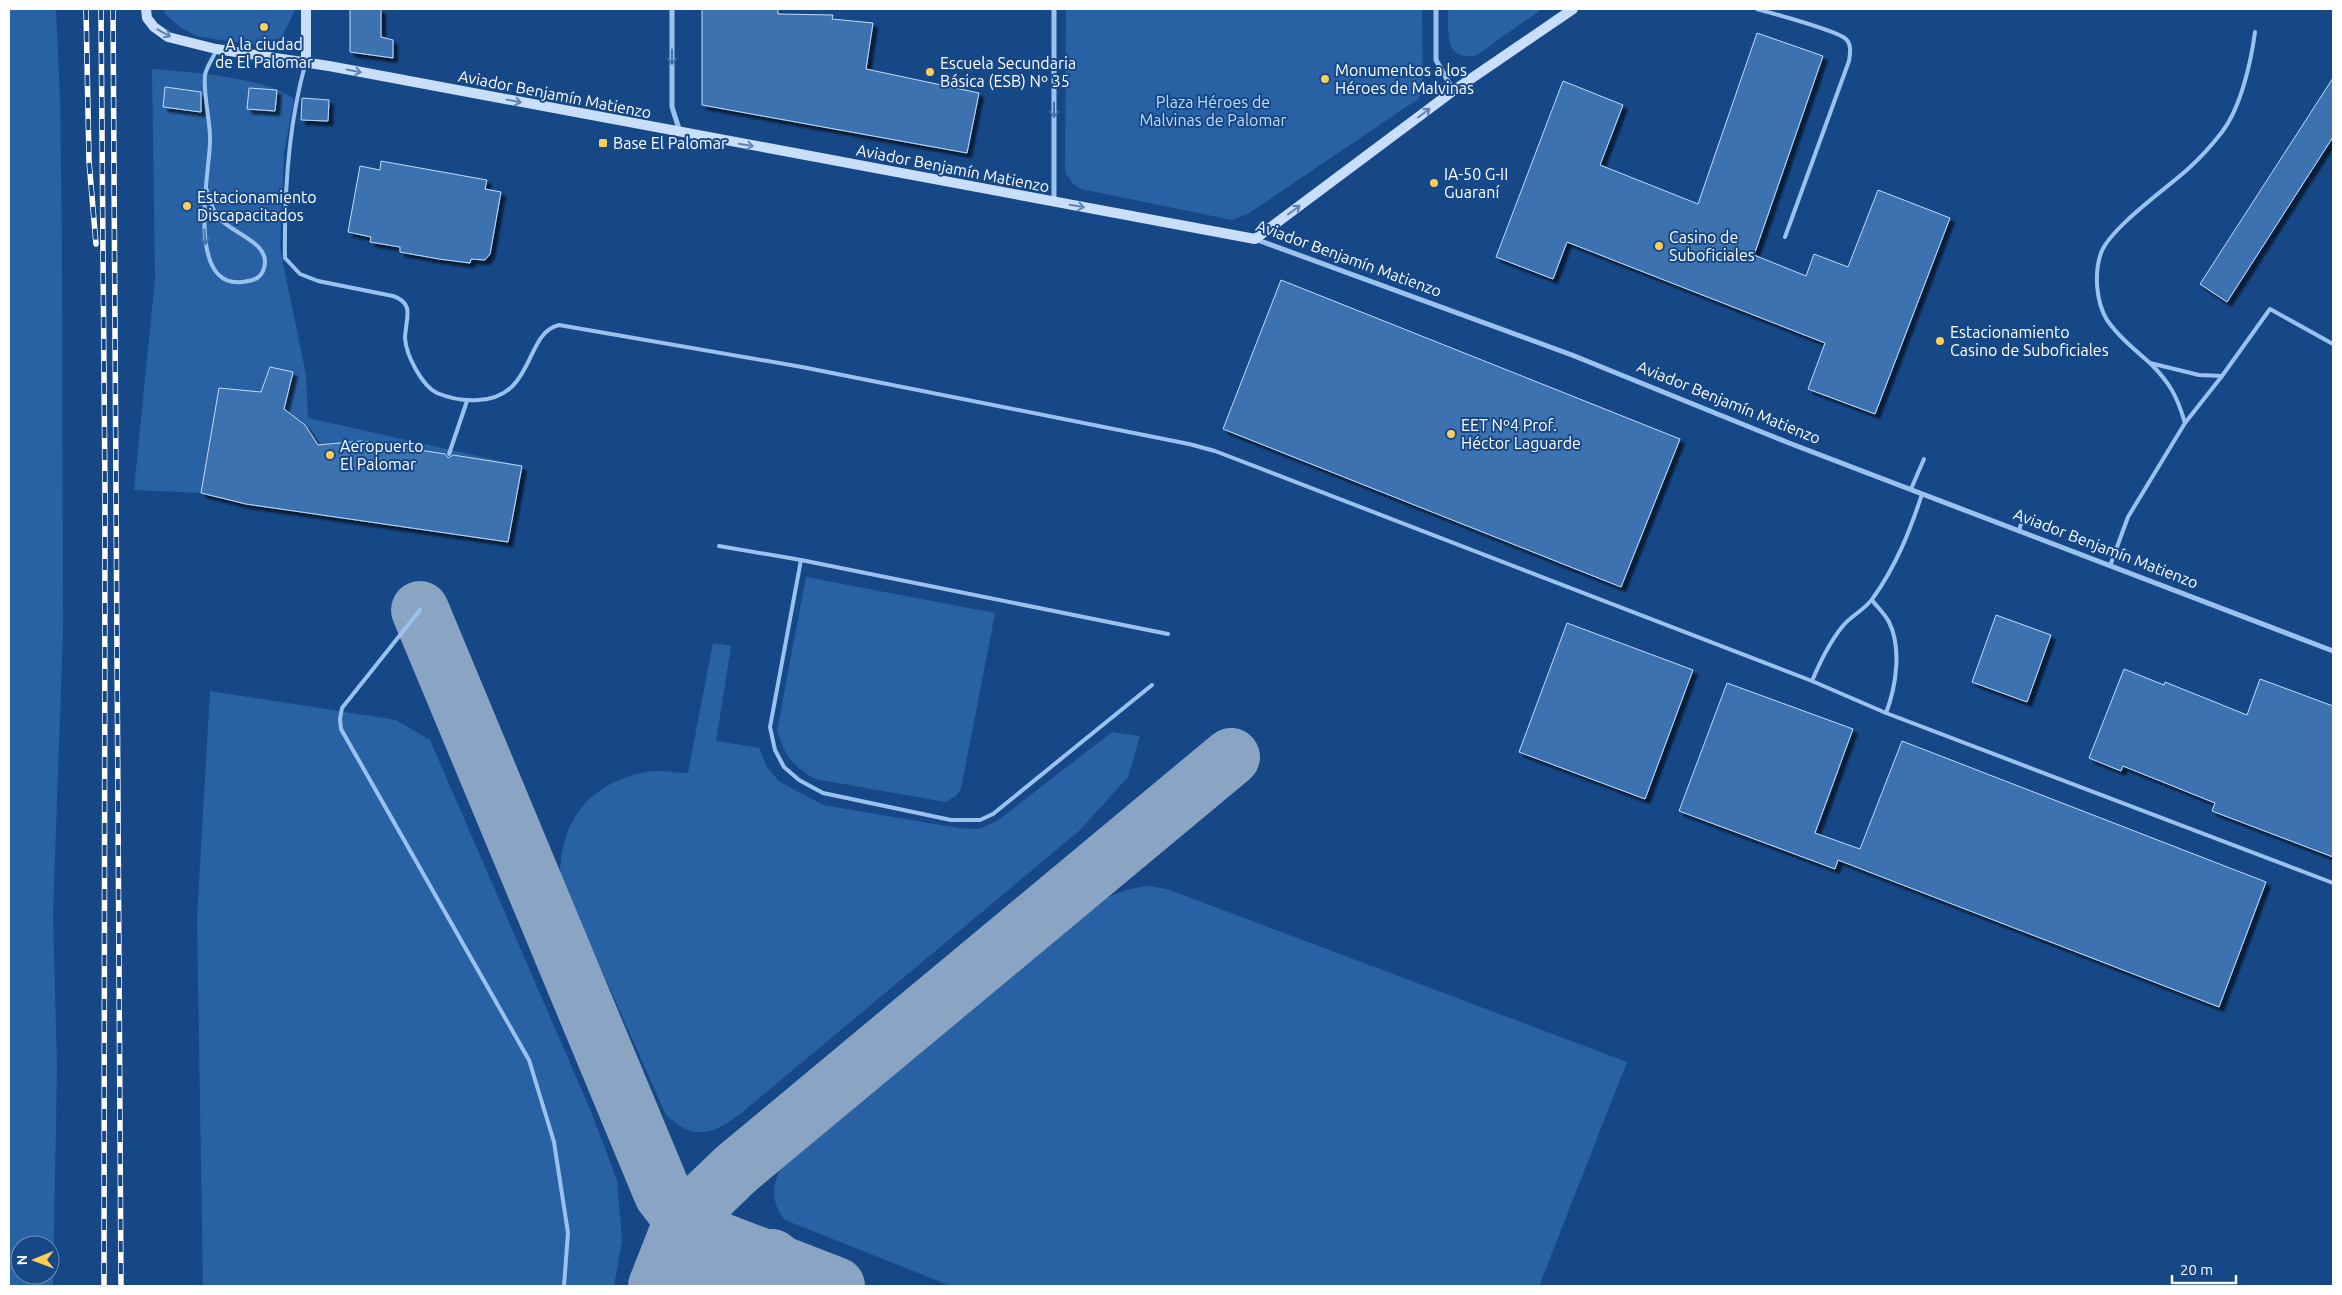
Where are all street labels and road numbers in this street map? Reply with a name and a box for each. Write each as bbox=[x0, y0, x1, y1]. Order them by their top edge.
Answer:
street label: Aviador Benjamín Matienzo bbox=[457, 66, 653, 122]
street label: Aviador Benjamín Matienzo bbox=[855, 140, 1051, 196]
street label: Aviador Benjamín Matienzo bbox=[1254, 216, 1444, 300]
street label: Aviador Benjamín Matienzo bbox=[1635, 357, 1823, 447]
street label: Aviador Benjamín Matienzo bbox=[2011, 504, 2201, 592]

